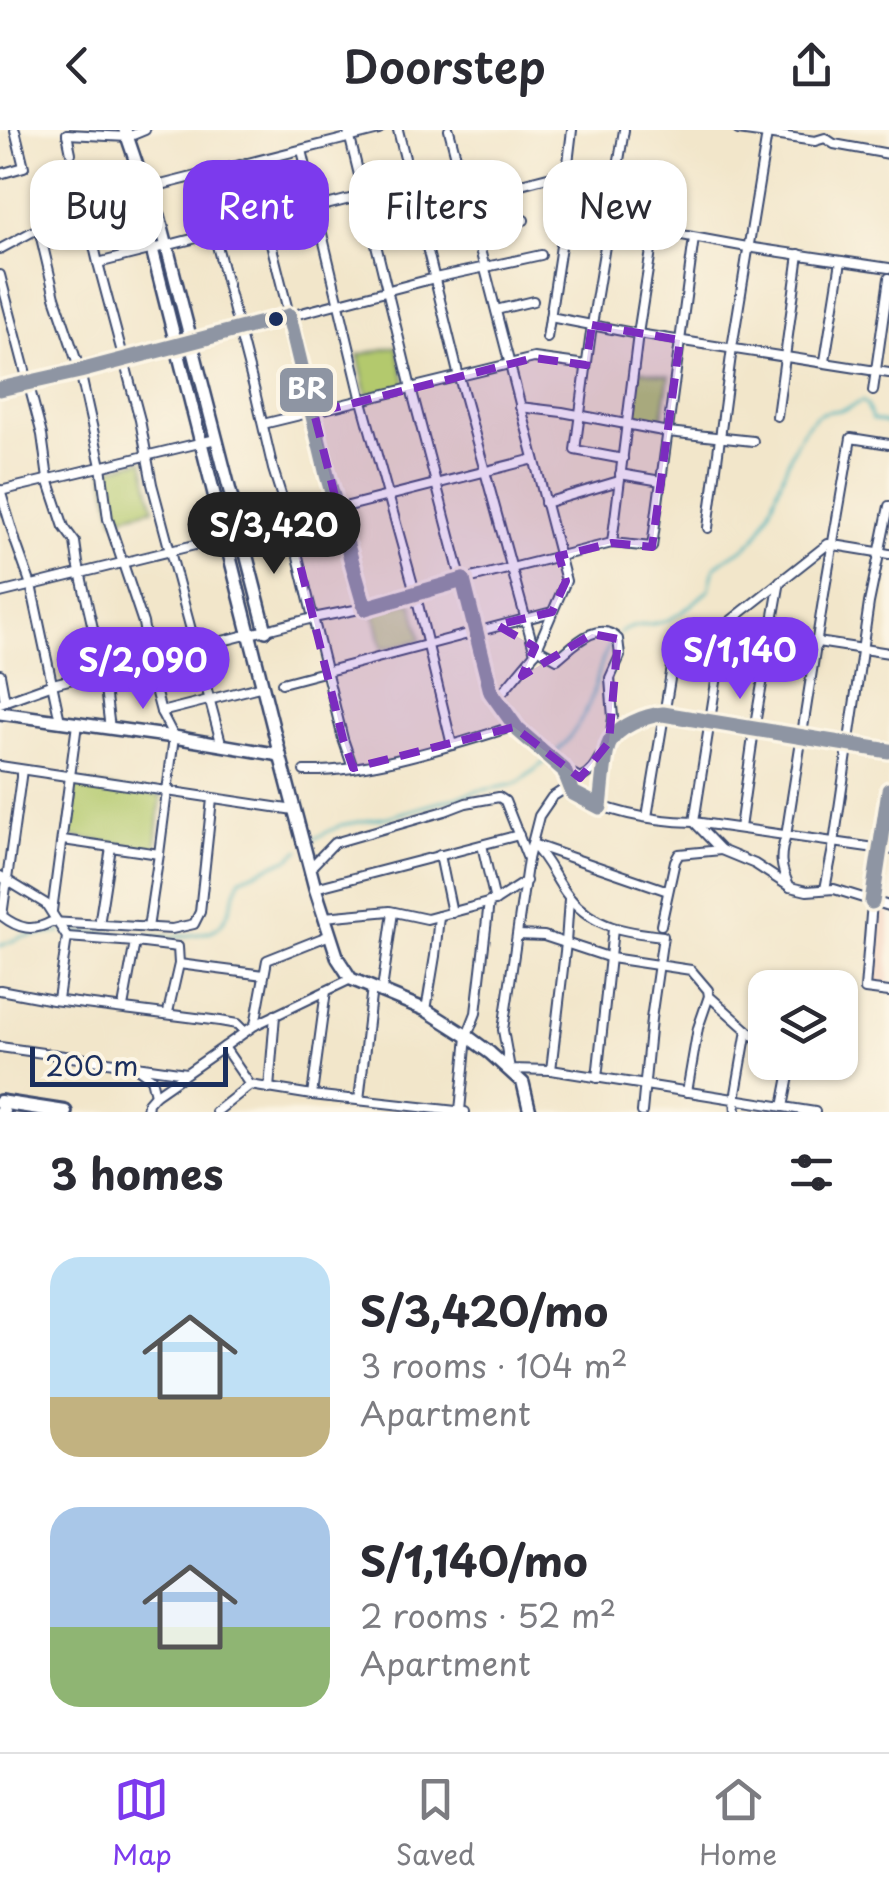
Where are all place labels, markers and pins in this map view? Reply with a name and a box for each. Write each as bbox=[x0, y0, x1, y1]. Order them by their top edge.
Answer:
unlabelled marker bbox=[266, 309, 286, 329]
pin: S/3,420 bbox=[182, 492, 366, 577]
pin: S/1,140 bbox=[648, 617, 832, 702]
pin: S/2,090 bbox=[51, 627, 235, 712]

